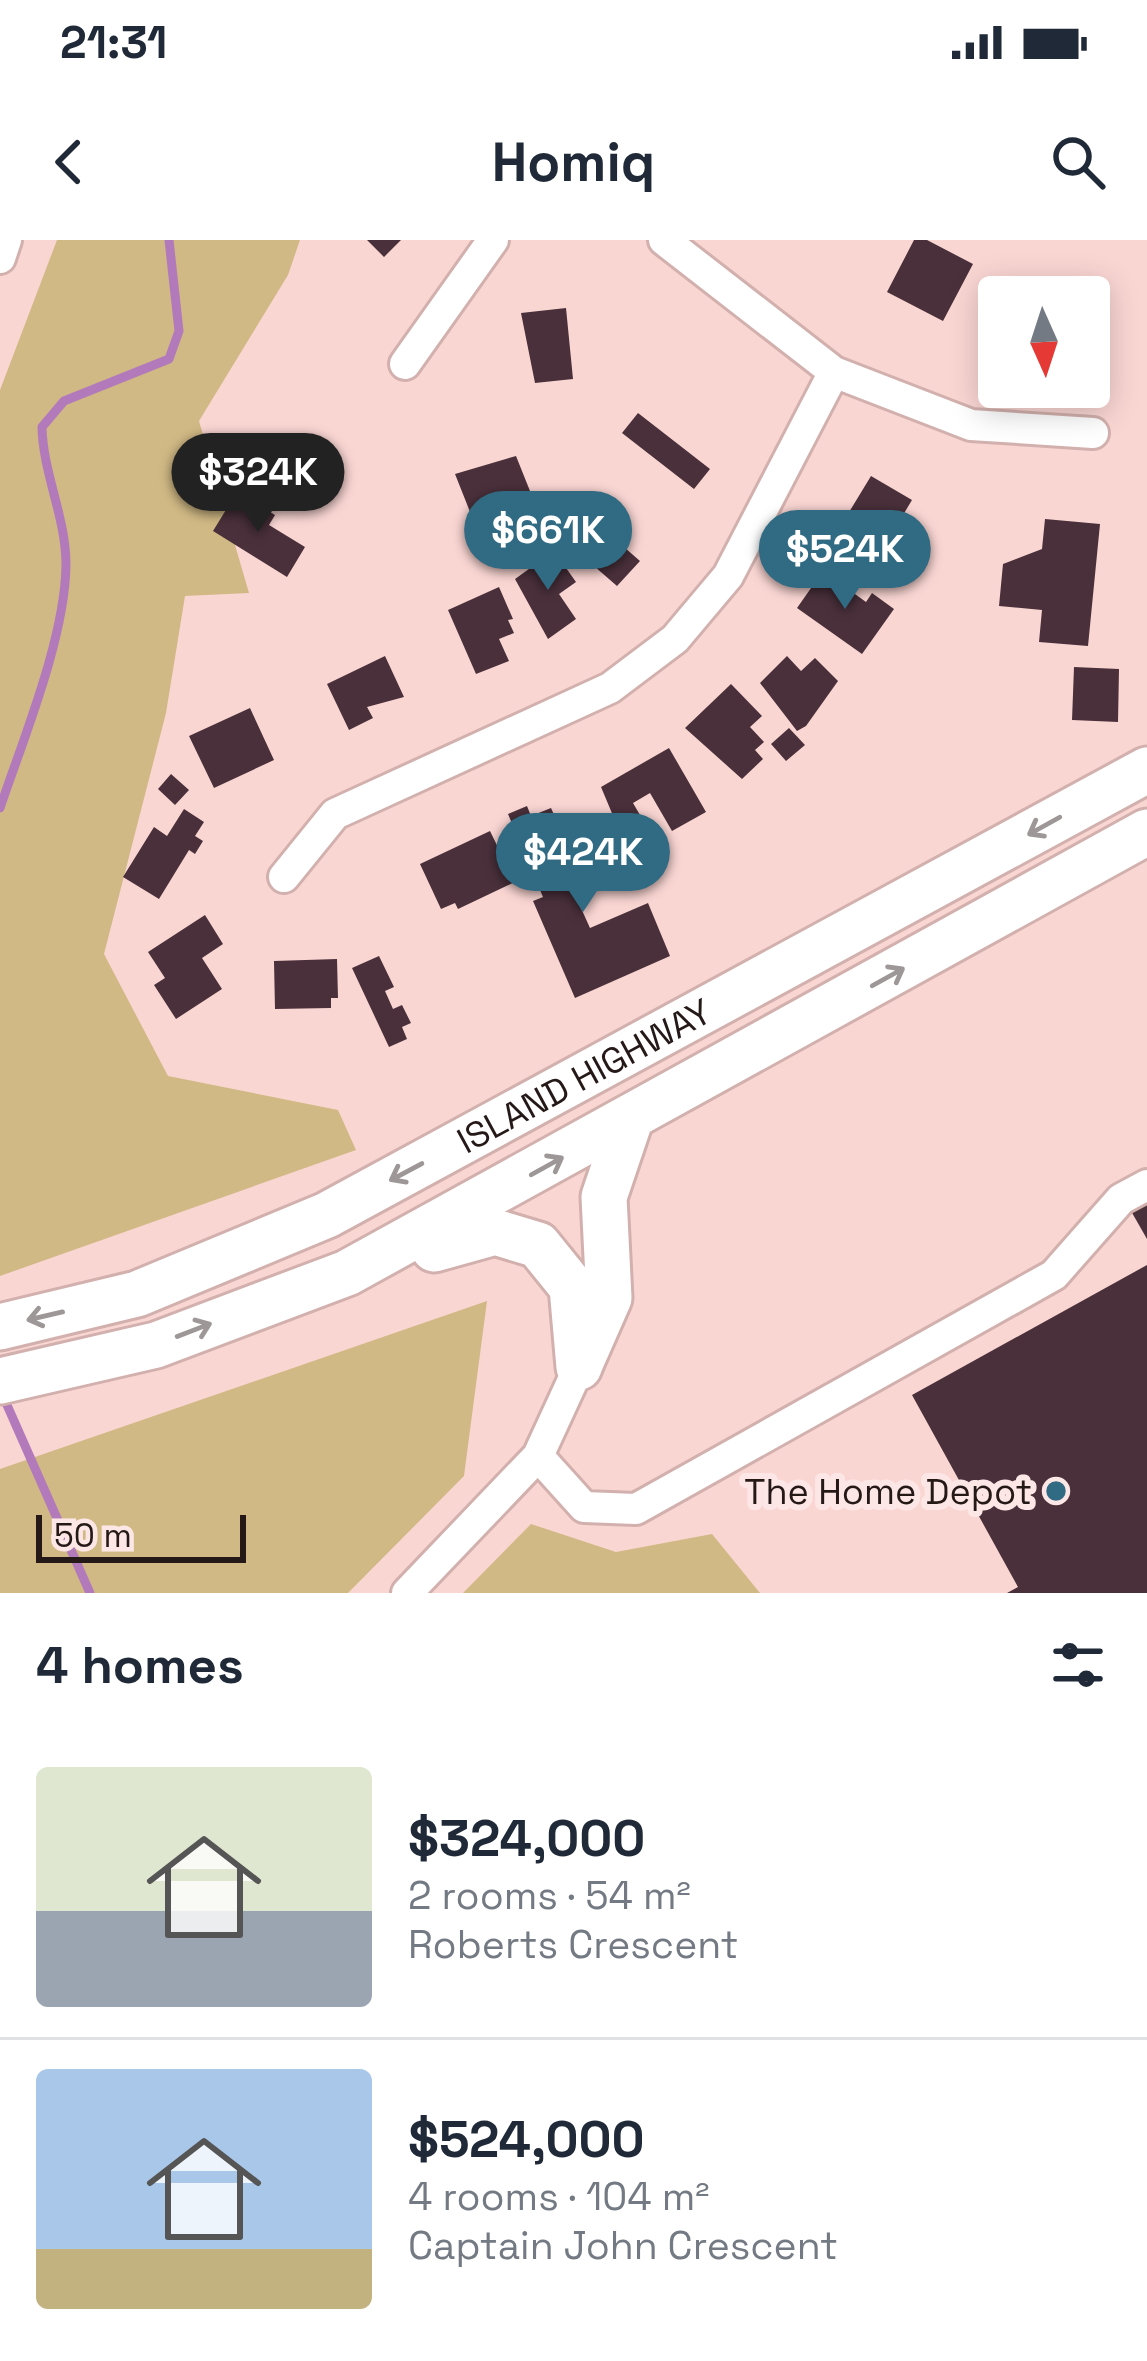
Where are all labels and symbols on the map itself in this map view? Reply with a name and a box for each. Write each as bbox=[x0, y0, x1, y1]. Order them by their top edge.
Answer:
north arrow bbox=[978, 276, 1110, 408]
pin: $324K bbox=[174, 433, 342, 535]
pin: $661K bbox=[464, 491, 632, 593]
pin: $524K bbox=[761, 510, 929, 612]
pin: $424K bbox=[499, 813, 667, 915]
one-way arrow bbox=[1028, 815, 1063, 838]
one-way arrow bbox=[870, 964, 905, 988]
street label: ISLAND HIGHWAY bbox=[449, 989, 720, 1164]
one-way arrow bbox=[529, 1154, 564, 1177]
one-way arrow bbox=[390, 1161, 425, 1184]
one-way arrow bbox=[27, 1306, 65, 1328]
one-way arrow bbox=[175, 1318, 212, 1340]
place label: The Home Depot bbox=[744, 1469, 1032, 1515]
marker: The Home Depot bbox=[1043, 1478, 1069, 1504]
scale bar bbox=[36, 1509, 246, 1562]

